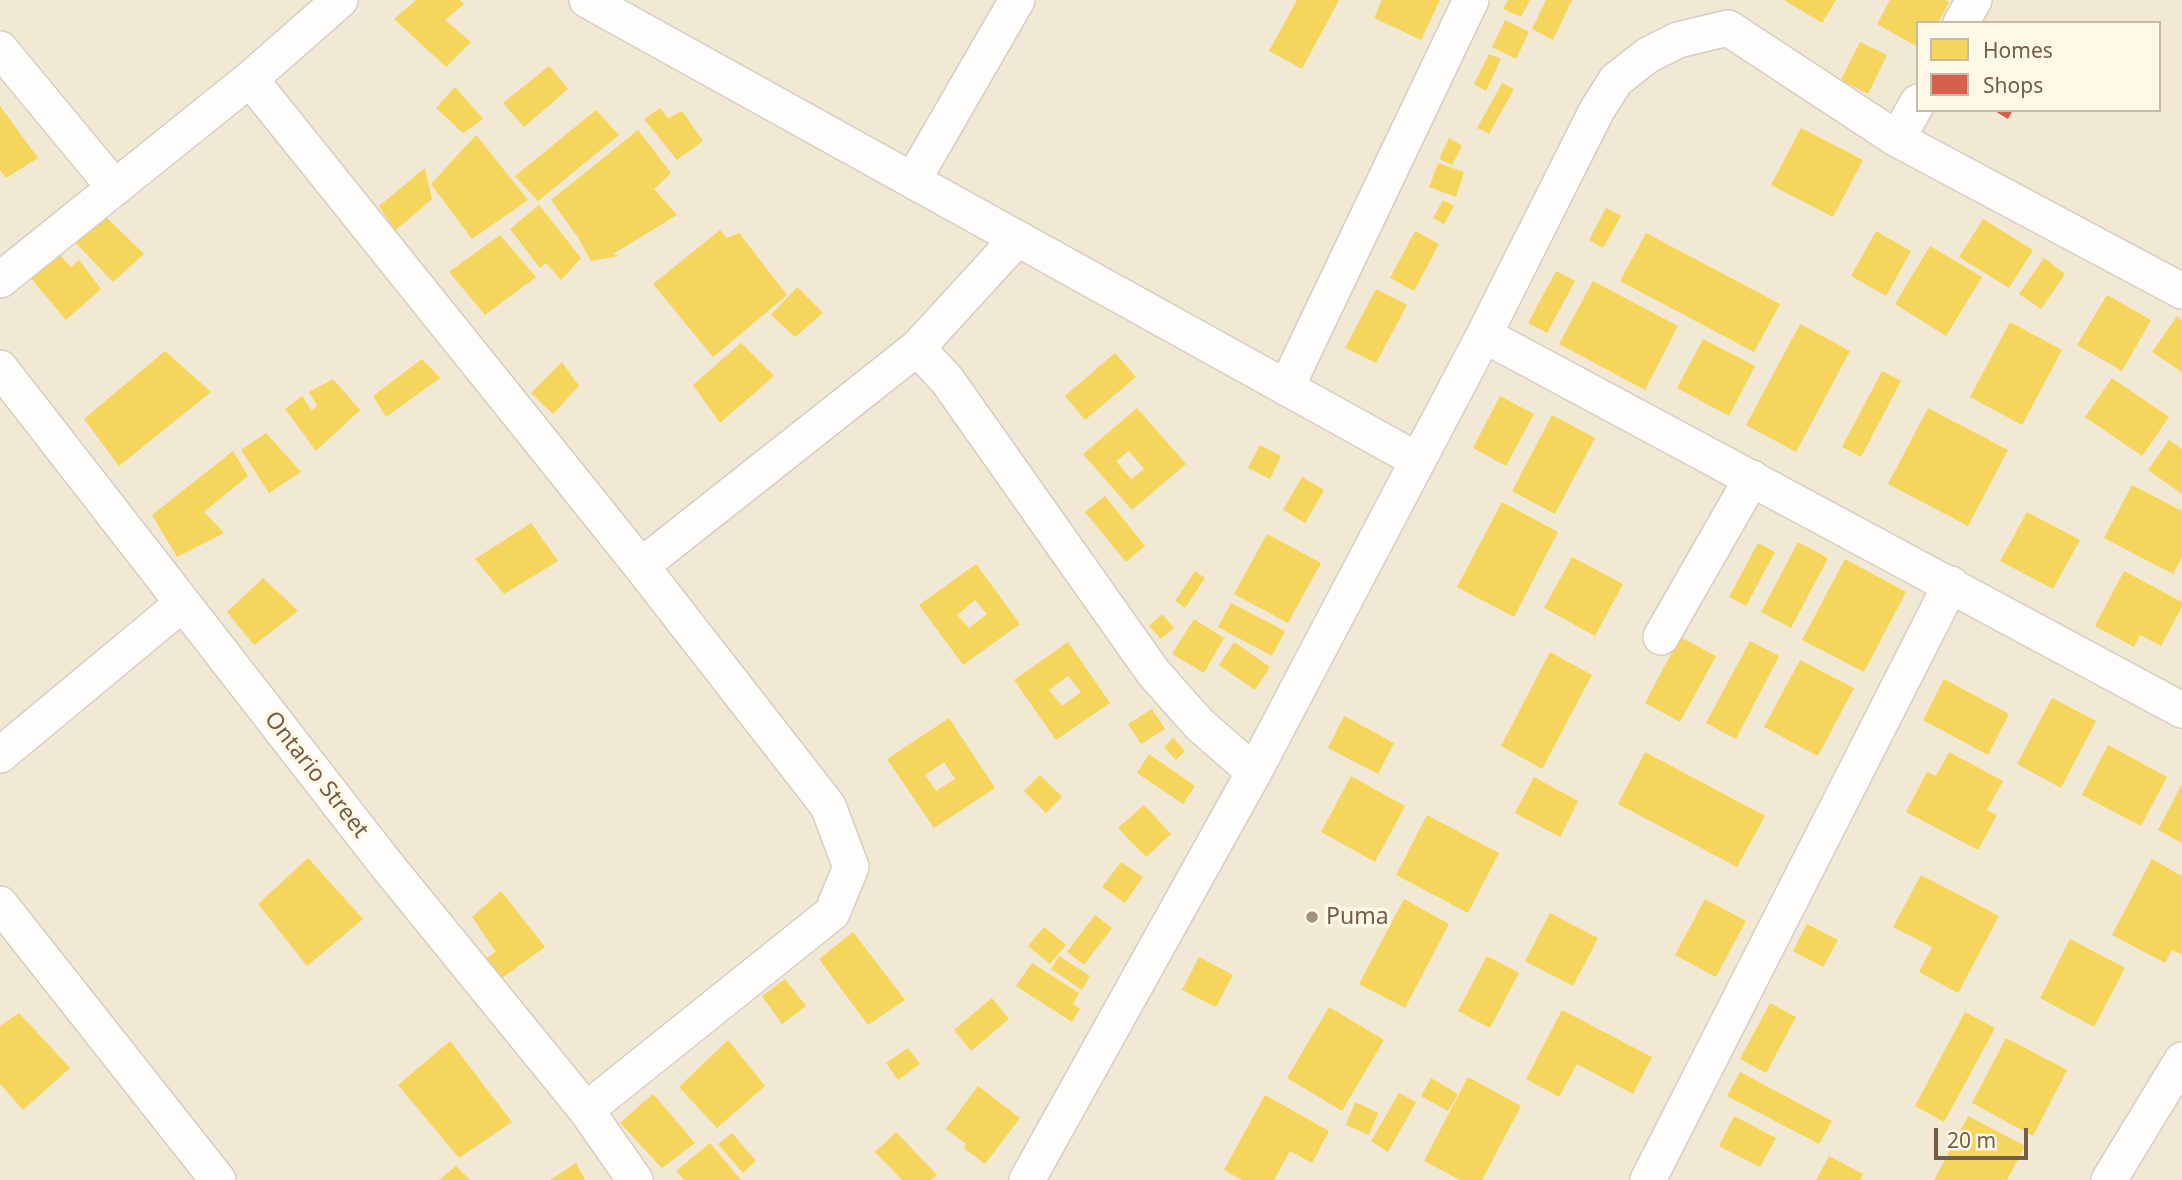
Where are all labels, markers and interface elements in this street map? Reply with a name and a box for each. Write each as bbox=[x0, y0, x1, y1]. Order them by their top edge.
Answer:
legend bbox=[1916, 21, 2161, 112]
text: Homes bbox=[1983, 36, 2053, 64]
text: Shops bbox=[1983, 71, 2043, 99]
street label: Ontario Street bbox=[258, 706, 374, 844]
place label: Puma bbox=[1326, 903, 1389, 931]
marker: Puma bbox=[1304, 909, 1320, 925]
scale bar bbox=[1937, 1114, 2032, 1158]
text: 20 m bbox=[1947, 1126, 1996, 1154]

